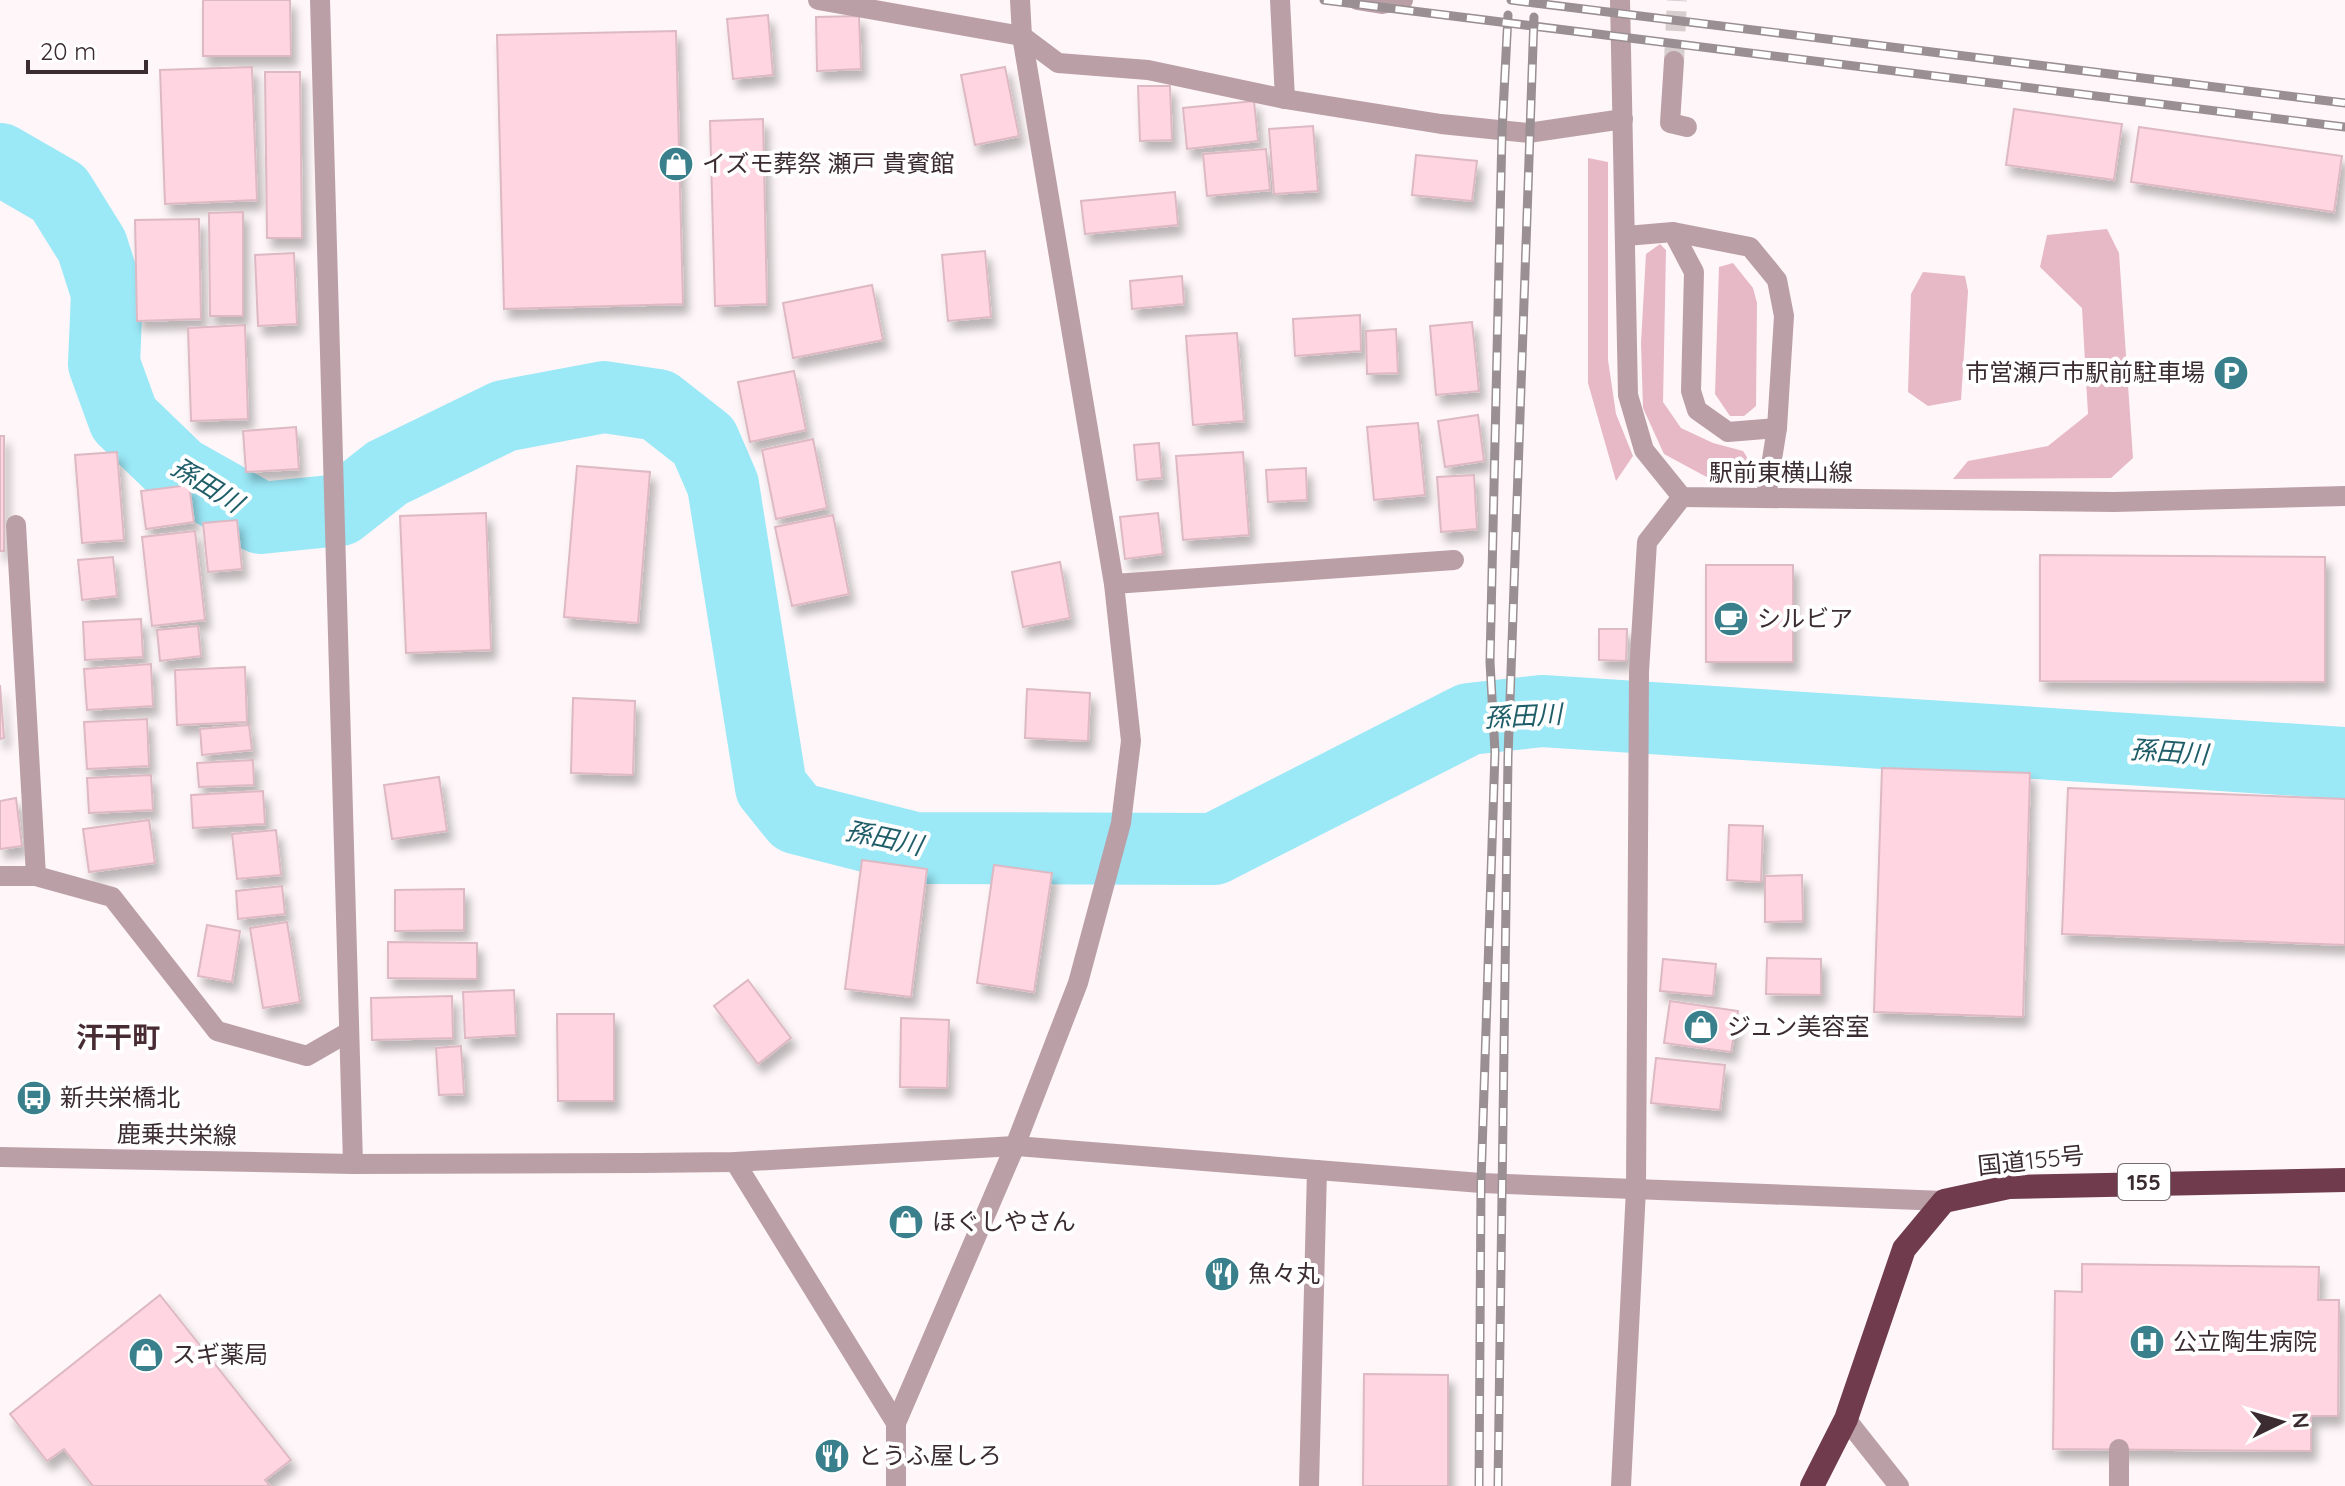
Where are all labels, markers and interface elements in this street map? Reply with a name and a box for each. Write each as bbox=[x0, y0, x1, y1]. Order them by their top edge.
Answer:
scale bar bbox=[28, 24, 146, 74]
text: 20 m bbox=[40, 36, 96, 66]
shop icon: イズモ葬祭 瀬戸 貴賓館 bbox=[657, 145, 695, 183]
place label: イズモ葬祭 瀬戸 貴賓館 bbox=[702, 148, 954, 178]
parking icon: 市営瀬戸市駅前駐車場 bbox=[2212, 354, 2250, 392]
place label: 市営瀬戸市駅前駐車場 bbox=[1965, 357, 2205, 387]
water label: 孫田川 bbox=[165, 450, 252, 521]
street label: 駅前東横山線 bbox=[1709, 457, 1853, 487]
cafe icon: シルビア bbox=[1712, 600, 1750, 638]
place label: シルビア bbox=[1757, 603, 1853, 633]
water label: 孫田川 bbox=[1483, 697, 1566, 734]
water label: 孫田川 bbox=[2129, 732, 2212, 771]
water label: 孫田川 bbox=[843, 813, 929, 862]
shop icon: ジュン美容室 bbox=[1682, 1008, 1720, 1046]
place label: ジュン美容室 bbox=[1727, 1011, 1869, 1041]
district label: 汗干町 bbox=[76, 1019, 160, 1054]
bus stop icon: 新共栄橋北 bbox=[15, 1079, 53, 1117]
place label: 新共栄橋北 bbox=[60, 1082, 180, 1112]
street label: 鹿乗共栄線 bbox=[117, 1118, 237, 1150]
street label: 国道155号 bbox=[1976, 1139, 2086, 1181]
road number: 155 bbox=[2118, 1164, 2170, 1200]
shop icon: ほぐしやさん bbox=[887, 1203, 925, 1241]
place label: ほぐしやさん bbox=[932, 1206, 1076, 1236]
restaurant icon: 魚々丸 bbox=[1203, 1255, 1241, 1293]
place label: 魚々丸 bbox=[1248, 1258, 1320, 1288]
hospital icon: 公立陶生病院 bbox=[2128, 1323, 2166, 1361]
place label: 公立陶生病院 bbox=[2173, 1326, 2317, 1356]
shop icon: スギ薬局 bbox=[127, 1336, 165, 1374]
place label: スギ薬局 bbox=[172, 1339, 268, 1369]
north arrow bbox=[2241, 1382, 2321, 1462]
text: N bbox=[2286, 1411, 2316, 1430]
restaurant icon: とうふ屋しろ bbox=[813, 1437, 851, 1475]
place label: とうふ屋しろ bbox=[858, 1440, 1002, 1470]

